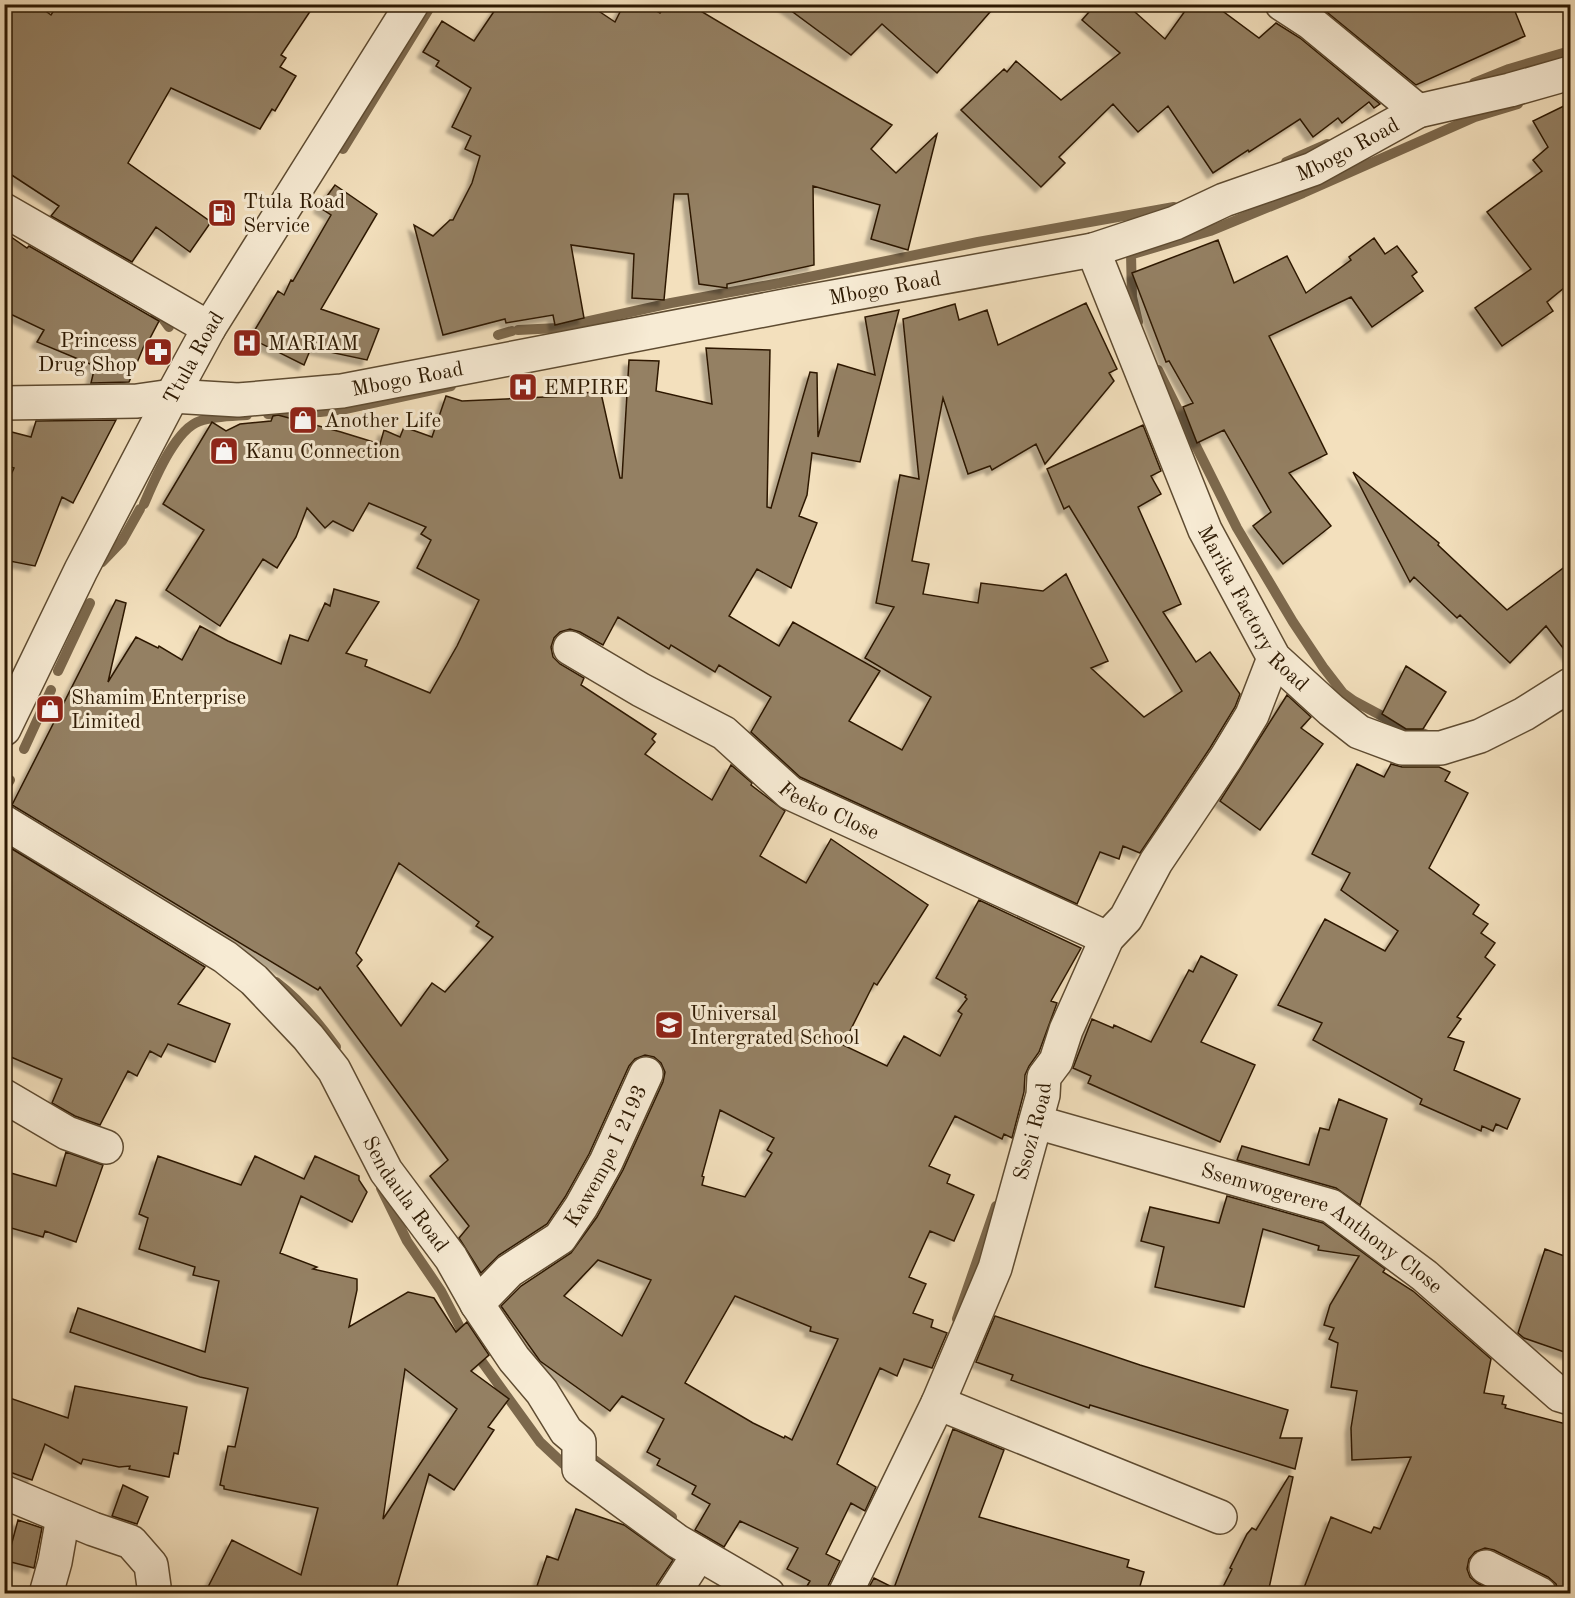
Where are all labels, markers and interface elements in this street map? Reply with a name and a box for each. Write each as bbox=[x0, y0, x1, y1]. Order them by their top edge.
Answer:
street label: Mbogo Road bbox=[1294, 115, 1403, 186]
place label: Ttula Road Service bbox=[243, 192, 345, 237]
fuel station icon: Ttula Road Service bbox=[206, 197, 238, 229]
street label: Mbogo Road bbox=[827, 269, 943, 310]
street label: Ttula Road bbox=[161, 308, 229, 408]
hospital icon: MARIAM bbox=[231, 327, 263, 359]
place label: Princess Drug Shop bbox=[38, 331, 137, 376]
place label: MARIAM bbox=[268, 334, 359, 355]
pharmacy icon: Princess Drug Shop bbox=[142, 336, 174, 368]
street label: Mbogo Road bbox=[350, 359, 465, 401]
hospital icon: EMPIRE bbox=[507, 371, 539, 403]
place label: EMPIRE bbox=[544, 378, 628, 399]
shop icon: Another Life bbox=[287, 404, 319, 436]
place label: Another Life bbox=[324, 411, 441, 432]
shop icon: Kanu Connection bbox=[208, 435, 240, 467]
place label: Kanu Connection bbox=[245, 442, 400, 463]
street label: Marika Factory Road bbox=[1193, 523, 1312, 696]
place label: Shamim Enterprise Limited bbox=[71, 688, 246, 733]
shop icon: Shamim Enterprise Limited bbox=[34, 693, 66, 725]
street label: Feeko Close bbox=[774, 779, 882, 844]
place label: Universal Intergrated School bbox=[690, 1004, 860, 1049]
school or university icon: Universal Intergrated School bbox=[653, 1009, 685, 1041]
street label: Kawempe I 2193 bbox=[561, 1082, 652, 1232]
street label: Ssozi Road bbox=[1011, 1082, 1056, 1183]
street label: Sendaula Road bbox=[358, 1133, 452, 1256]
street label: Ssemwogerere Anthony Close bbox=[1198, 1160, 1446, 1298]

